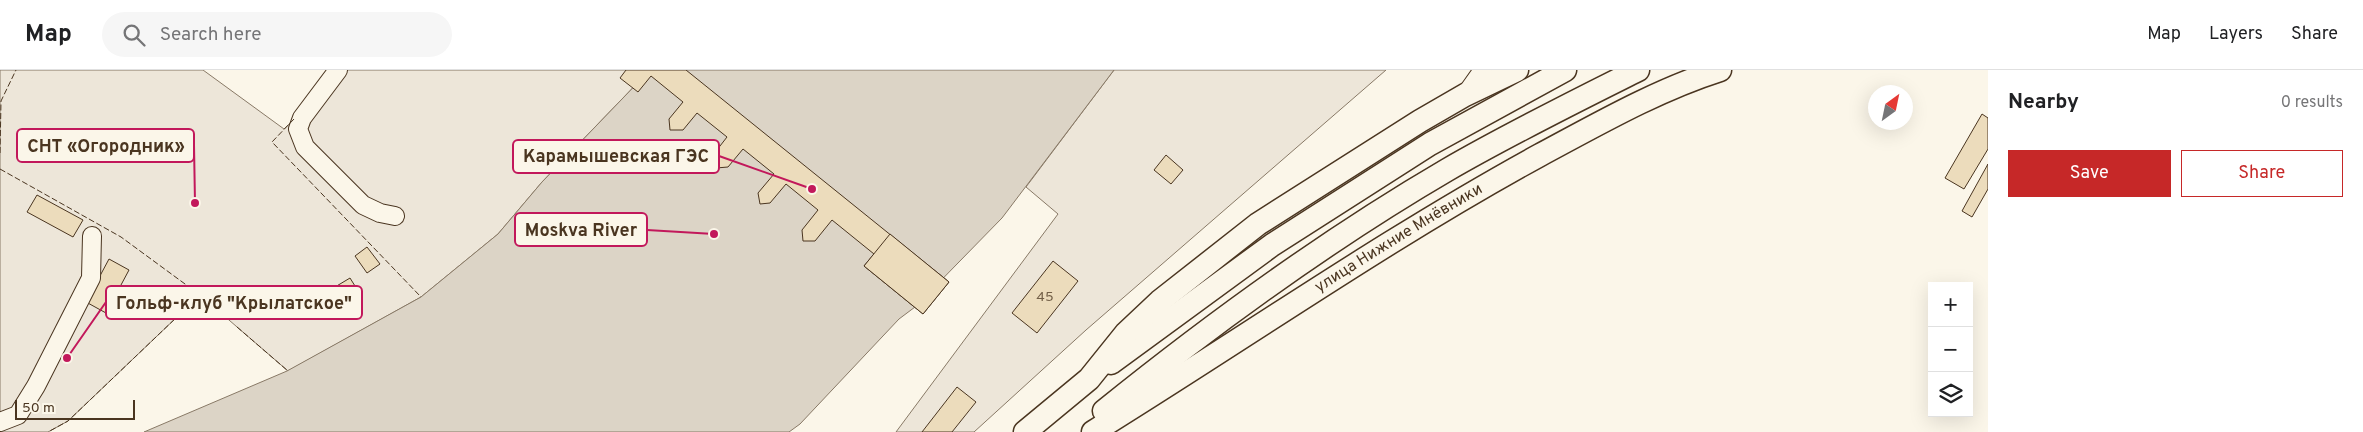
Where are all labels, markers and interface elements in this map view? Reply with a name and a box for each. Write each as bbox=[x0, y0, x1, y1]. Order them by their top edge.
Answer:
search box bbox=[102, 12, 452, 57]
text: Map bbox=[25, 20, 72, 50]
icon: search bbox=[120, 21, 148, 49]
text: Search here bbox=[160, 23, 261, 47]
text: Map bbox=[2147, 23, 2181, 46]
text: Layers bbox=[2209, 23, 2263, 46]
text: Share bbox=[2291, 23, 2338, 46]
north arrow bbox=[1868, 85, 1913, 130]
text: Nearby bbox=[2008, 89, 2079, 116]
text: 0 results bbox=[2281, 93, 2343, 113]
callout: СНТ «Огородник» bbox=[17, 129, 194, 162]
text: СНТ «Огородник» bbox=[27, 136, 185, 159]
callout: Карамышевская ГЭС bbox=[513, 140, 719, 173]
text: Карамышевская ГЭС bbox=[523, 146, 709, 169]
button: Save bbox=[2008, 150, 2171, 197]
button: Share bbox=[2181, 150, 2343, 197]
street label: улица Нижние Мнёвники bbox=[1311, 179, 1486, 298]
callout: Moskva River bbox=[515, 213, 647, 246]
text: Moskva River bbox=[525, 220, 638, 243]
map controls bbox=[1928, 282, 1973, 417]
button: + bbox=[1928, 282, 1973, 327]
callout: Гольф-клуб "Крылатское" bbox=[106, 286, 362, 319]
house number: 45 bbox=[1036, 289, 1054, 306]
text: Гольф-клуб "Крылатское" bbox=[116, 293, 352, 316]
button: − bbox=[1928, 327, 1973, 372]
button: layers bbox=[1928, 372, 1973, 417]
scale bar bbox=[15, 397, 135, 420]
text: 50 m bbox=[22, 400, 55, 417]

